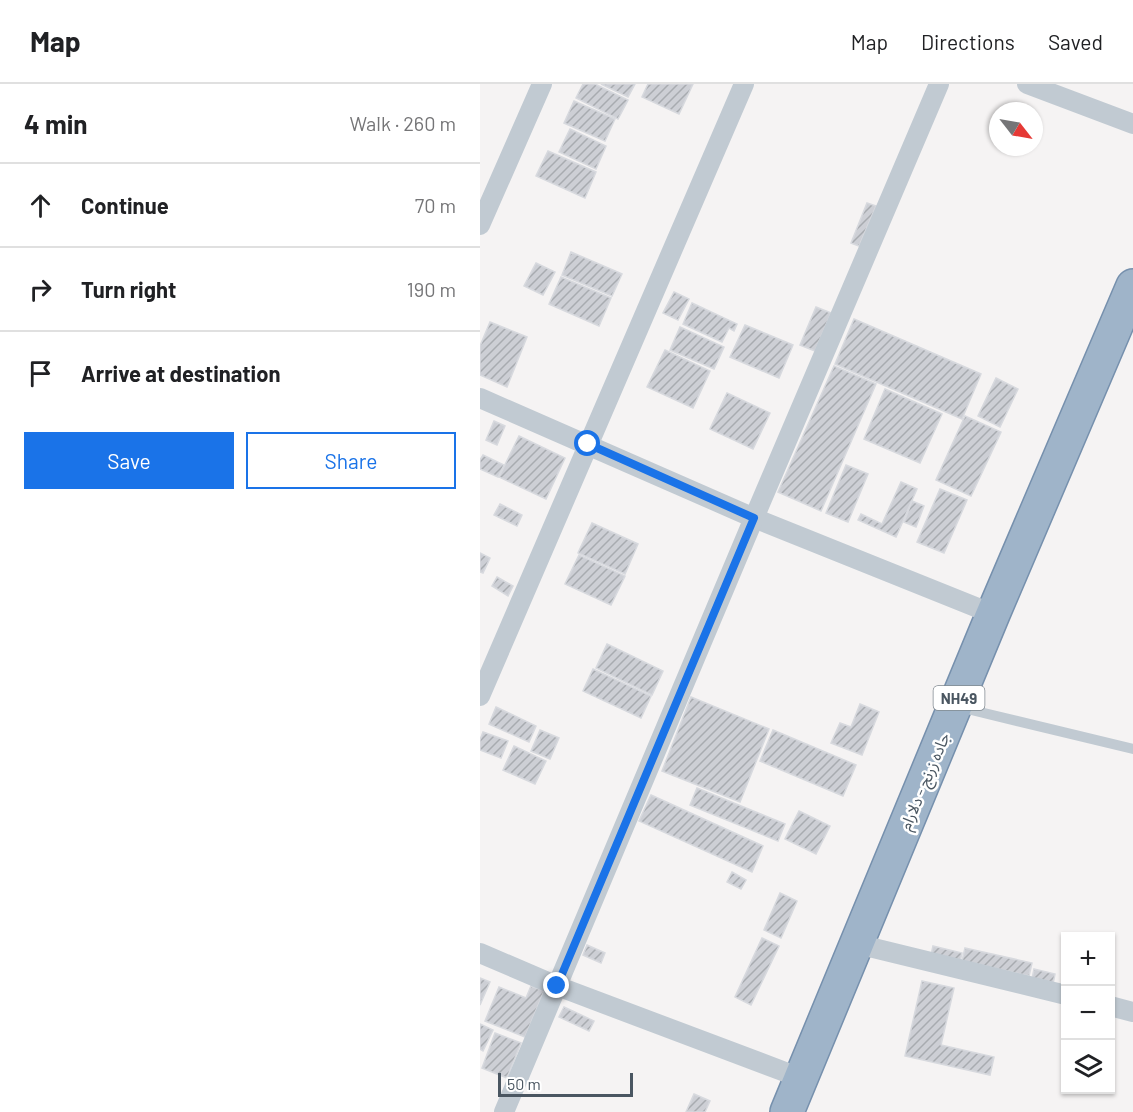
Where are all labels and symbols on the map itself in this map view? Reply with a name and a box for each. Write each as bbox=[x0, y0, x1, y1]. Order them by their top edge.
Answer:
north arrow bbox=[989, 102, 1043, 156]
route start bbox=[574, 430, 600, 456]
road number: NH49 bbox=[934, 686, 984, 710]
street label: جاده زرنج - دلارام bbox=[895, 729, 957, 834]
route end bbox=[543, 972, 569, 998]
scale bar bbox=[498, 1070, 633, 1098]

